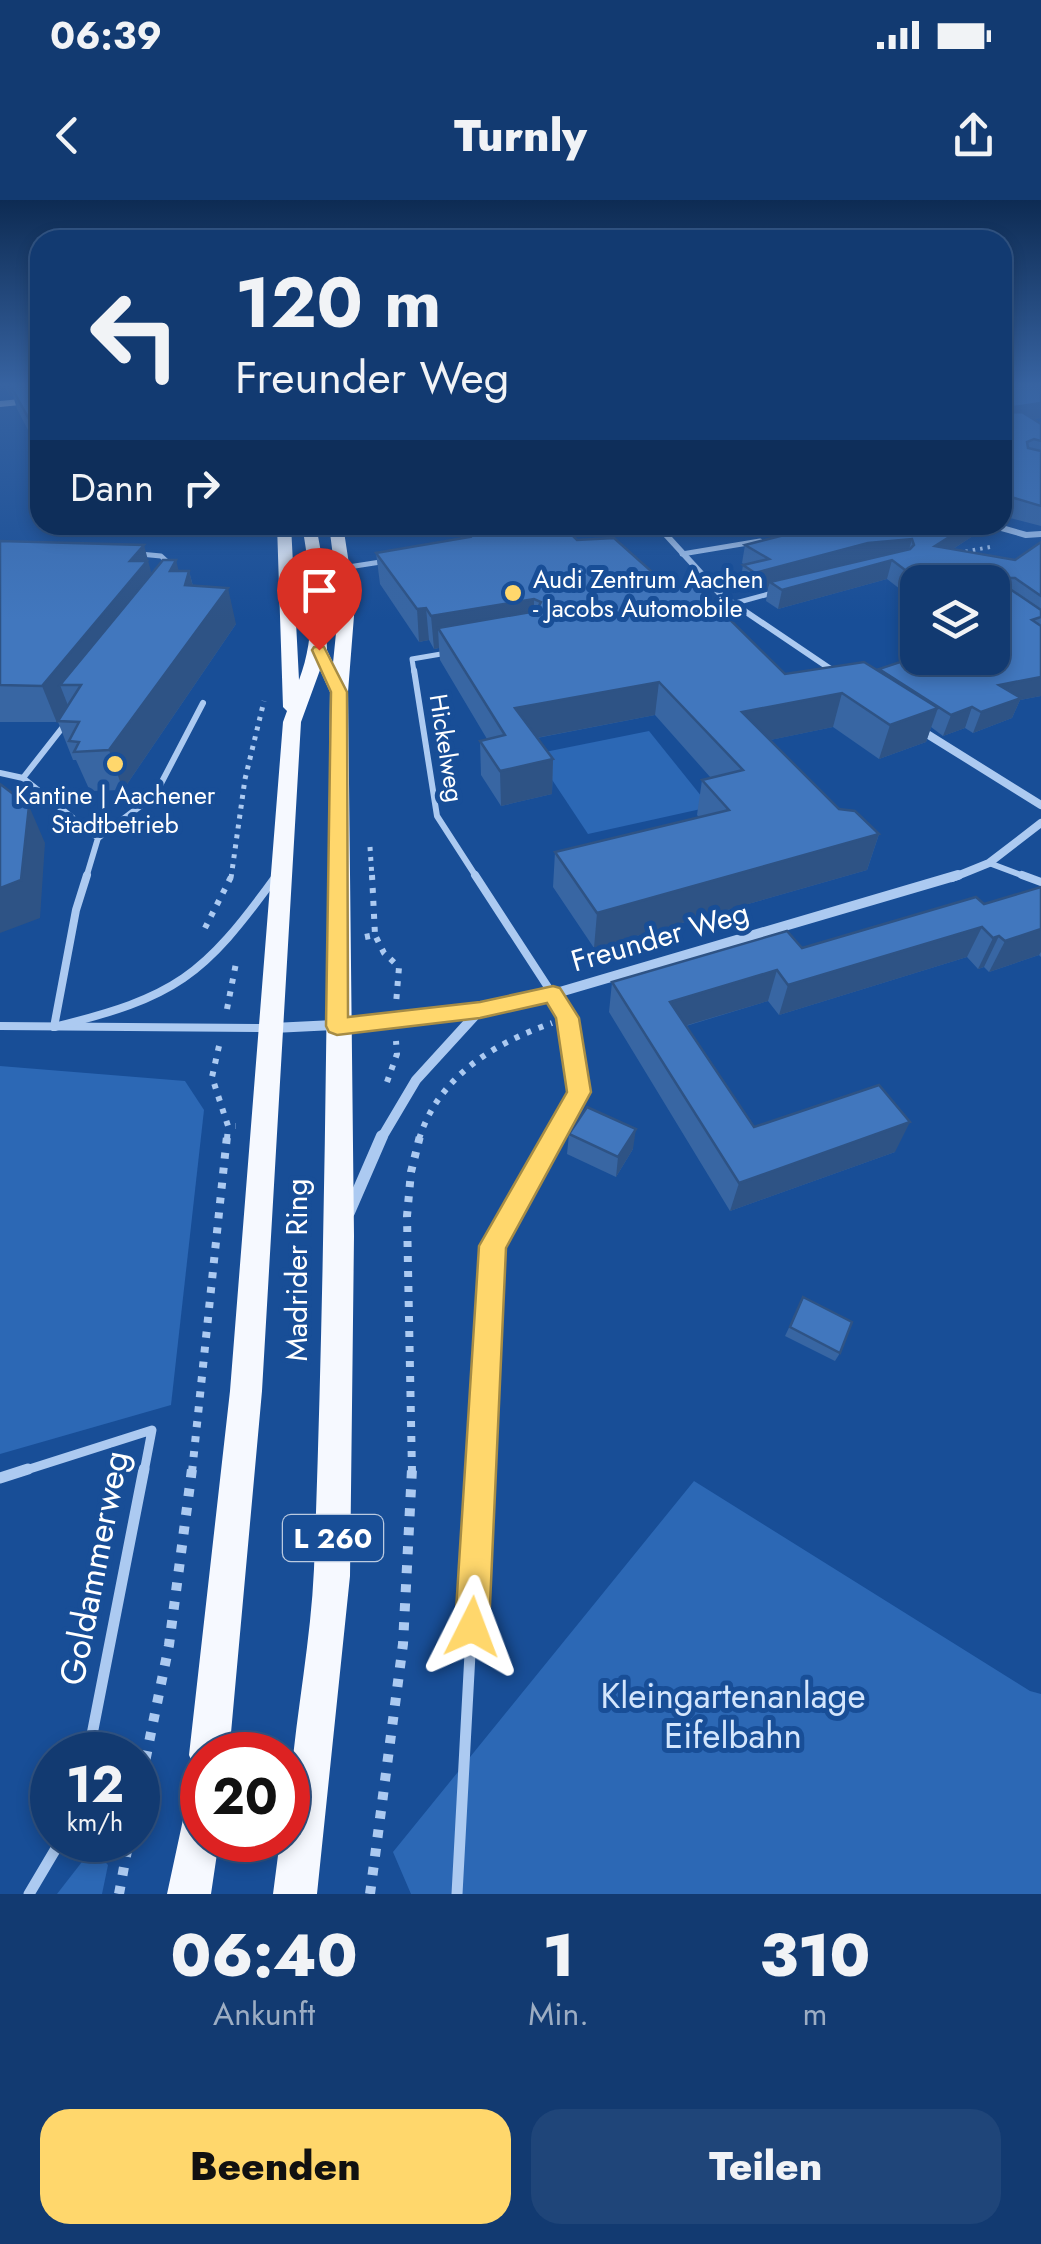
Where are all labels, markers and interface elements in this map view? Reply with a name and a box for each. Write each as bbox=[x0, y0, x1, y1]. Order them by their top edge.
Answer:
text: 06:39 bbox=[50, 8, 162, 63]
text: Turnly bbox=[454, 103, 587, 168]
icon: back bbox=[40, 108, 95, 163]
icon: share bbox=[946, 108, 1001, 163]
text: 120 m bbox=[235, 252, 441, 353]
icon: left bbox=[70, 270, 200, 400]
text: Freunder Weg bbox=[235, 345, 509, 410]
text: Dann bbox=[70, 460, 154, 515]
icon: right bbox=[174, 460, 229, 515]
pin bbox=[277, 548, 362, 651]
place label: Audi Zentrum Aachen - Jacobs Automobile bbox=[533, 561, 764, 626]
icon: arrive bbox=[292, 563, 347, 618]
map controls bbox=[900, 565, 1010, 675]
button: layers bbox=[900, 565, 1010, 675]
marker: Audi Zentrum Aachen - Jacobs Automobile bbox=[502, 582, 524, 604]
street label: Hickelweg bbox=[421, 691, 473, 805]
marker: Kantine | Aachener Stadtbetrieb bbox=[104, 753, 126, 775]
place label: Kantine | Aachener Stadtbetrieb bbox=[15, 777, 216, 842]
street label: Freunder Weg bbox=[566, 891, 754, 982]
street label: Madrider Ring bbox=[275, 1178, 318, 1362]
street label: Goldammerweg bbox=[47, 1446, 141, 1690]
road number: L 260 bbox=[283, 1515, 383, 1561]
position arrow bbox=[420, 1575, 524, 1679]
park label: Kleingartenanlage Eifelbahn bbox=[601, 1671, 866, 1761]
speed limit sign: 20 bbox=[180, 1732, 310, 1862]
text: 12 bbox=[66, 1748, 124, 1821]
text: km/h bbox=[67, 1804, 123, 1840]
text: 06:40 bbox=[171, 1912, 358, 1999]
text: 1 bbox=[543, 1912, 574, 1999]
text: 310 bbox=[759, 1912, 870, 1999]
text: Ankunft bbox=[213, 1991, 315, 2037]
text: Min. bbox=[528, 1991, 589, 2037]
text: m bbox=[802, 1991, 827, 2037]
button: Beenden bbox=[40, 2109, 511, 2224]
button: Teilen bbox=[531, 2109, 1001, 2224]

